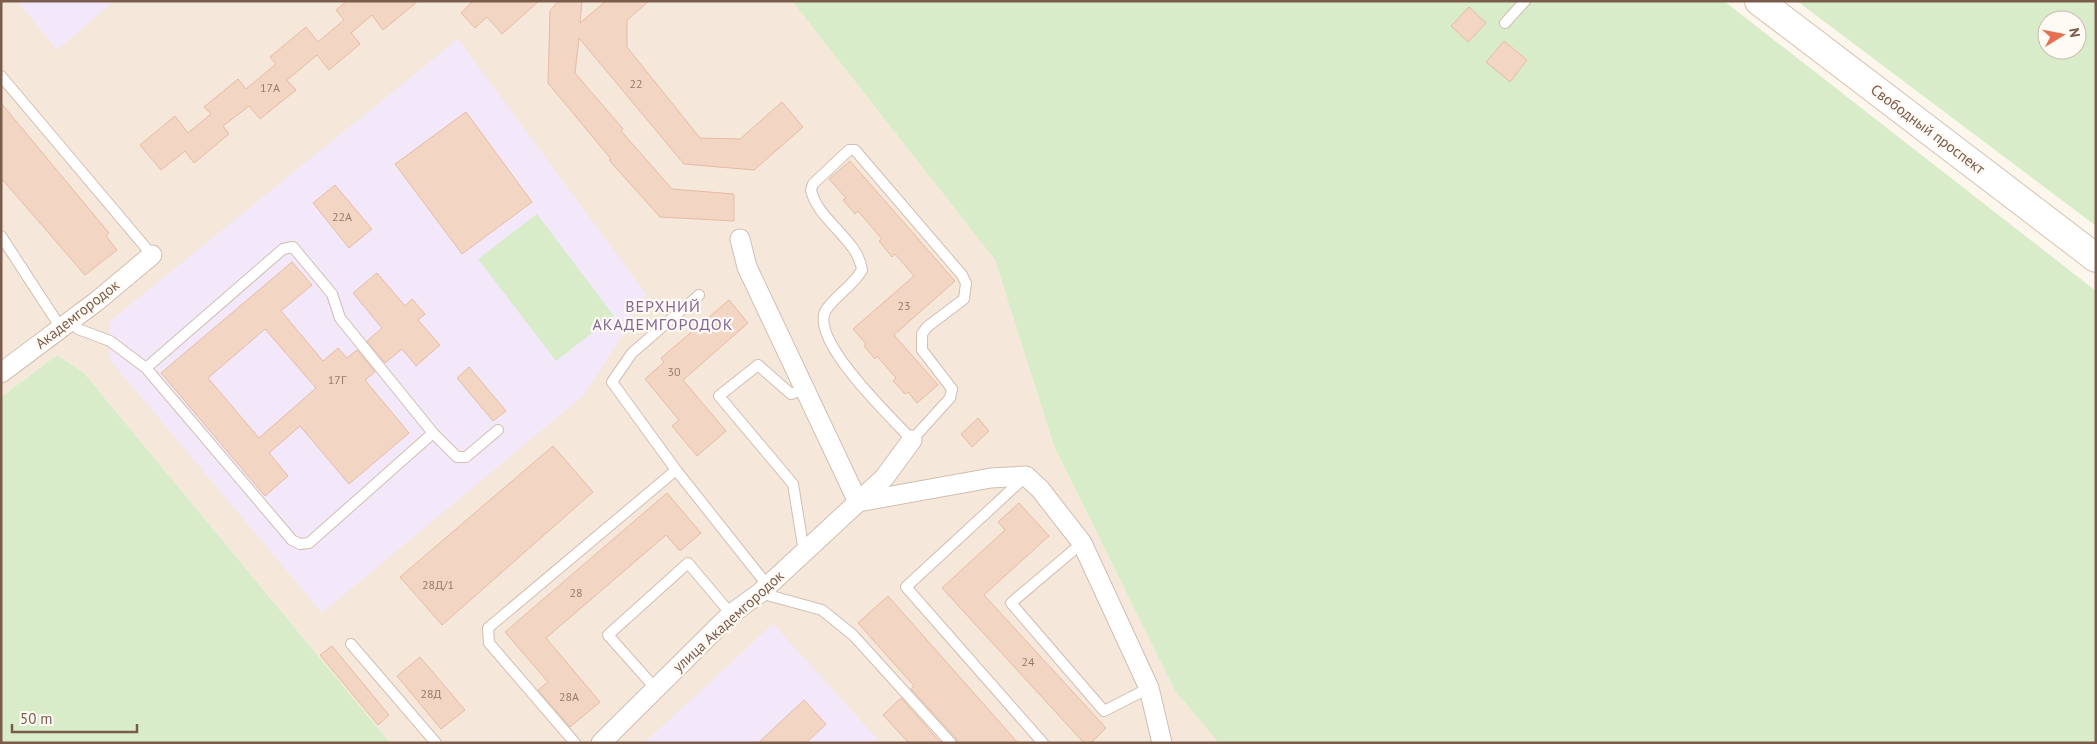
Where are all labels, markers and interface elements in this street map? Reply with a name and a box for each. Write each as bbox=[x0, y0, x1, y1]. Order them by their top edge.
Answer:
north arrow bbox=[2037, 10, 2087, 60]
text: N bbox=[2065, 27, 2084, 39]
house number: 22 bbox=[629, 76, 643, 91]
house number: 17А bbox=[260, 80, 280, 95]
street label: Свободный проспект bbox=[1867, 80, 1989, 178]
house number: 22А bbox=[332, 209, 352, 224]
street label: Академгородок bbox=[31, 275, 123, 353]
district label: ВЕРХНИЙ АКАДЕМГОРОДОК bbox=[592, 296, 734, 334]
house number: 23 bbox=[897, 298, 911, 313]
house number: 30 bbox=[667, 364, 681, 379]
house number: 17Г bbox=[328, 372, 347, 387]
street label: улица Академгородок bbox=[668, 565, 788, 676]
house number: 28Д/1 bbox=[422, 577, 454, 592]
house number: 28 bbox=[569, 585, 583, 600]
house number: 24 bbox=[1021, 654, 1035, 669]
house number: 28Д bbox=[420, 686, 442, 701]
house number: 28А bbox=[559, 689, 579, 704]
scale bar bbox=[12, 702, 138, 734]
text: 50 m bbox=[20, 709, 53, 728]

